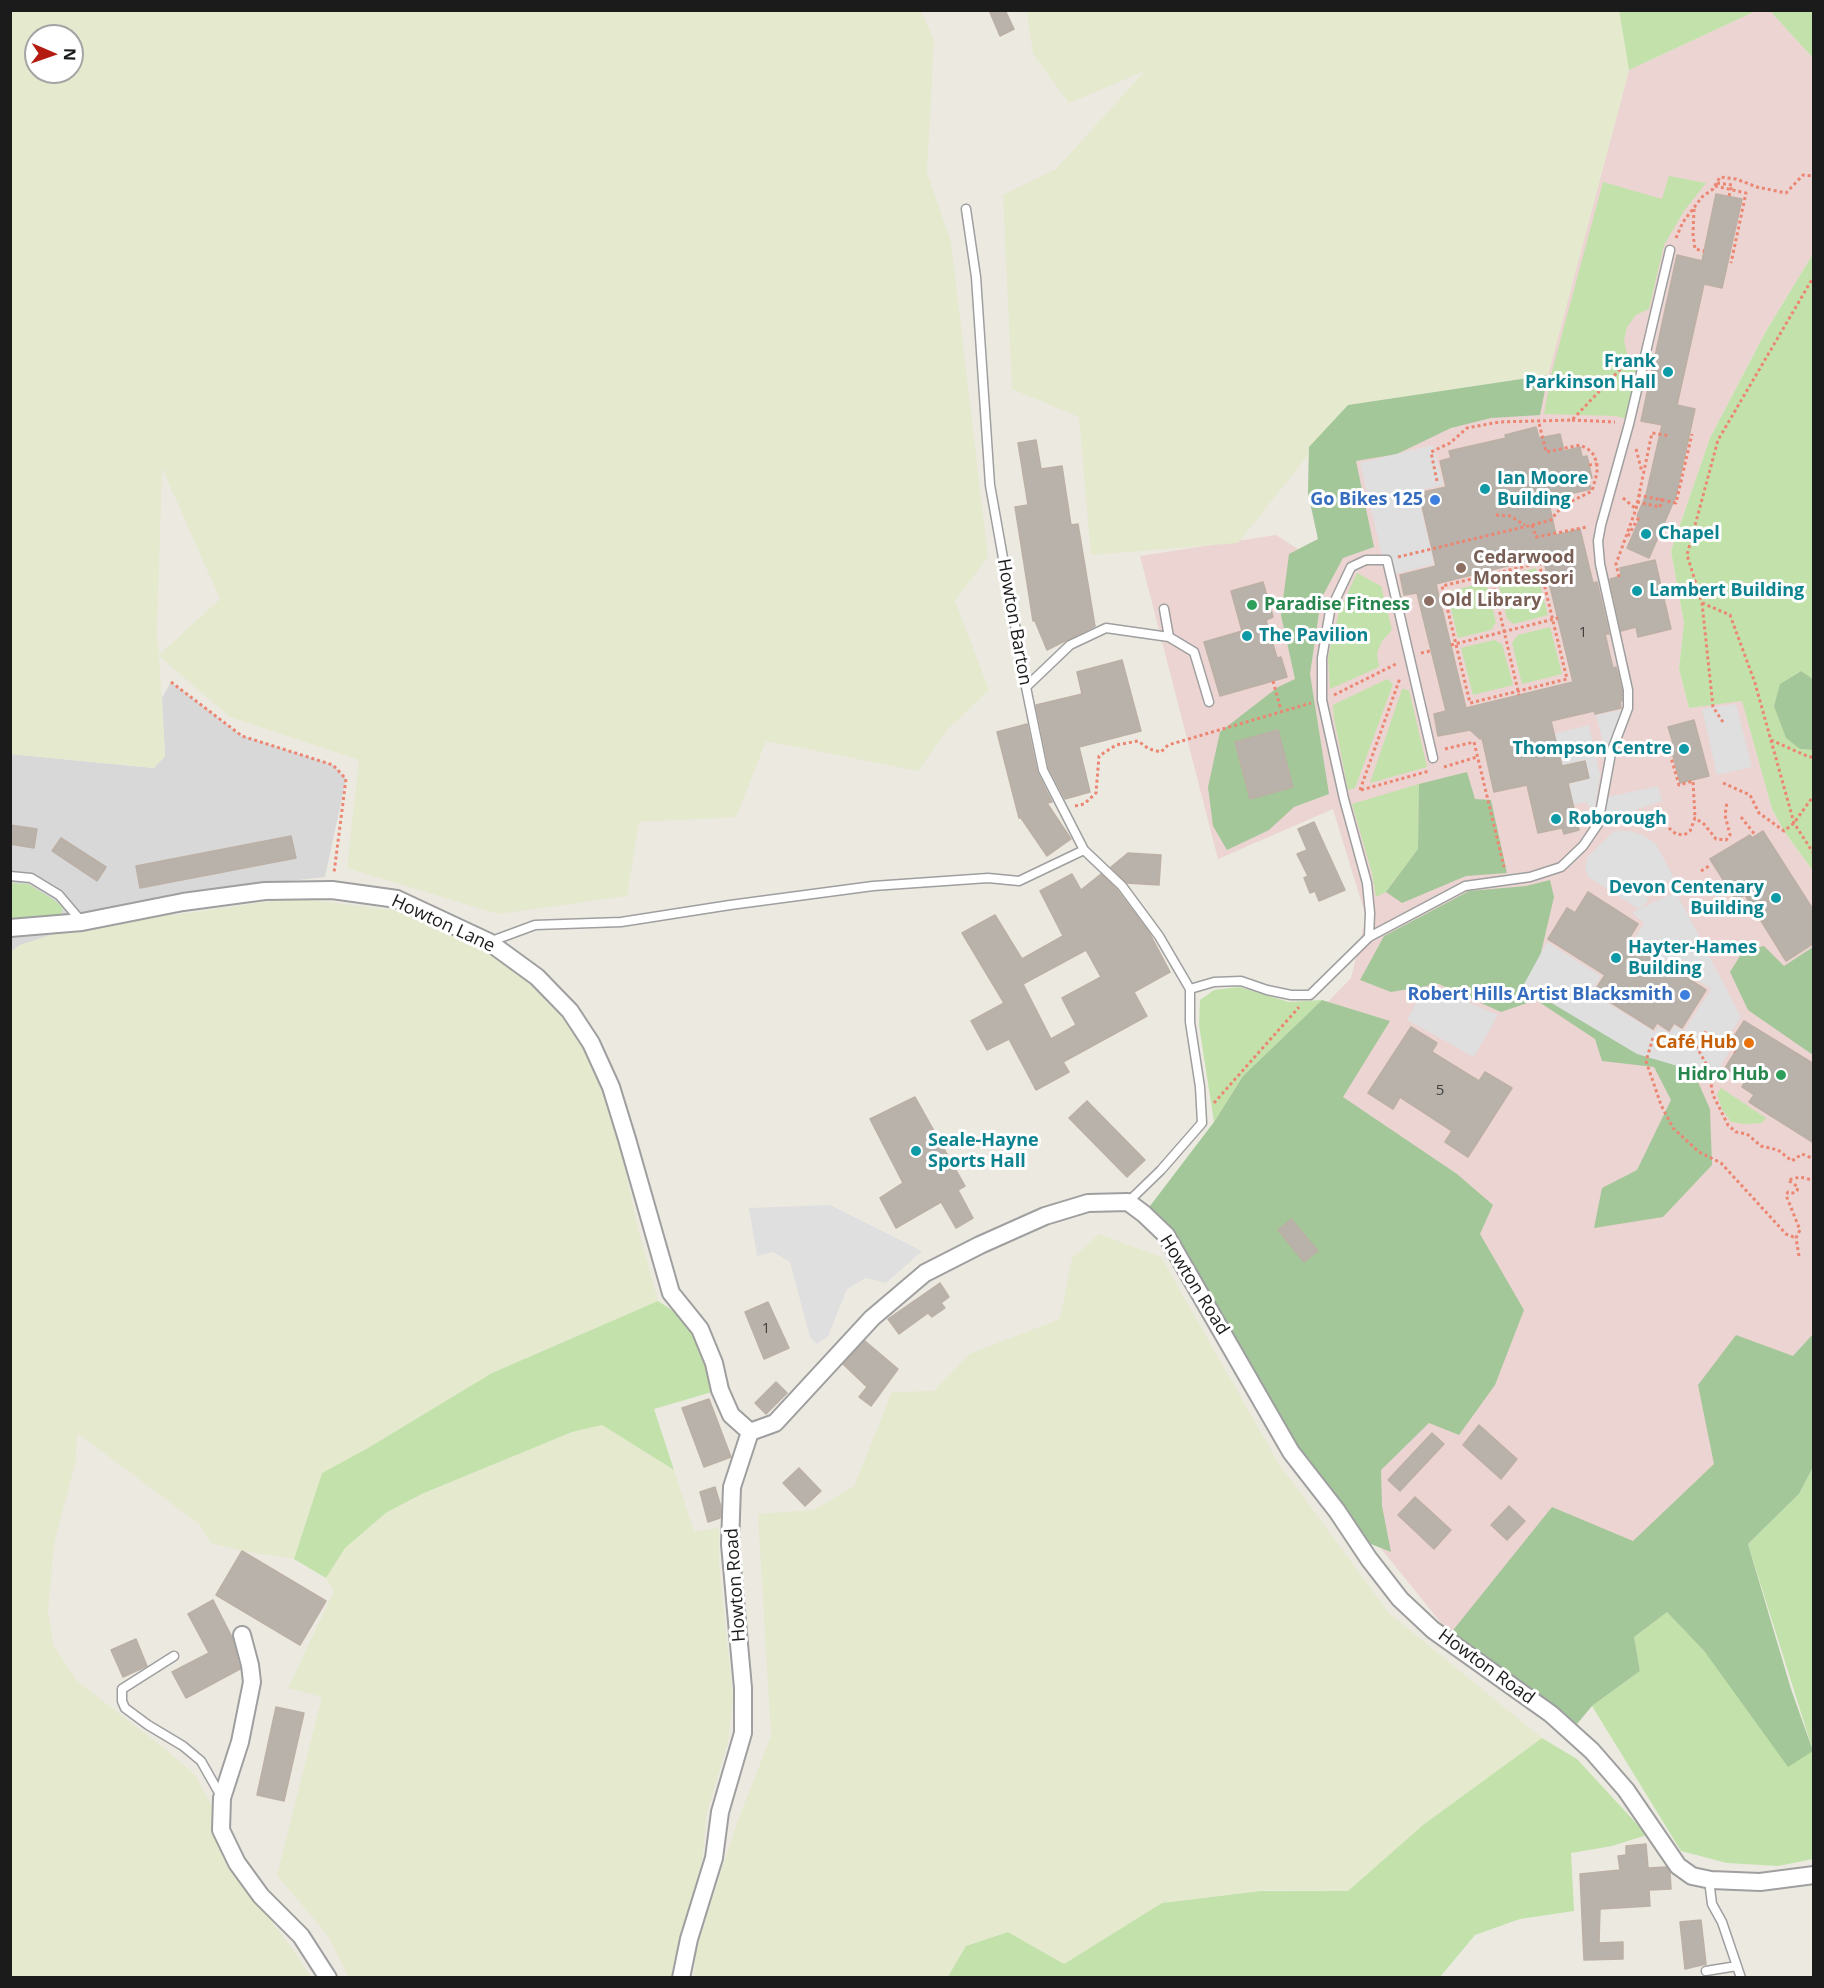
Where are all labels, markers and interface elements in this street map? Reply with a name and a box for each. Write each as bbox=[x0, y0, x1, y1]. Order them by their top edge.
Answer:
north arrow bbox=[24, 24, 84, 84]
text: N bbox=[59, 48, 81, 61]
place label: Frank Parkinson Hall bbox=[1525, 351, 1656, 394]
marker: Frank Parkinson Hall bbox=[1661, 365, 1675, 379]
place label: Ian Moore Building bbox=[1497, 468, 1588, 510]
marker: Ian Moore Building bbox=[1478, 482, 1492, 496]
place label: Go Bikes 125 bbox=[1310, 489, 1423, 511]
marker: Go Bikes 125 bbox=[1428, 493, 1442, 507]
place label: Chapel bbox=[1658, 523, 1720, 545]
marker: Chapel bbox=[1639, 527, 1653, 541]
place label: Cedarwood Montessori bbox=[1473, 547, 1575, 590]
street label: Howton Barton bbox=[992, 557, 1036, 687]
marker: Cedarwood Montessori bbox=[1454, 561, 1468, 575]
place label: Lambert Building bbox=[1649, 580, 1804, 602]
marker: Lambert Building bbox=[1630, 584, 1644, 598]
place label: Old Library bbox=[1441, 590, 1541, 612]
place label: Paradise Fitness bbox=[1264, 594, 1410, 616]
marker: Old Library bbox=[1422, 594, 1436, 608]
marker: Paradise Fitness bbox=[1245, 598, 1259, 612]
house number: 1 bbox=[1579, 624, 1587, 642]
place label: The Pavilion bbox=[1259, 625, 1368, 647]
marker: The Pavilion bbox=[1240, 629, 1254, 643]
place label: Thompson Centre bbox=[1512, 738, 1672, 760]
marker: Thompson Centre bbox=[1677, 742, 1691, 756]
place label: Roborough bbox=[1568, 808, 1667, 830]
marker: Roborough bbox=[1549, 812, 1563, 826]
place label: Devon Centenary Building bbox=[1609, 877, 1764, 920]
street label: Howton Lane bbox=[388, 891, 498, 957]
marker: Devon Centenary Building bbox=[1769, 891, 1783, 905]
place label: Hayter-Hames Building bbox=[1628, 937, 1757, 980]
marker: Hayter-Hames Building bbox=[1609, 951, 1623, 965]
place label: Robert Hills Artist Blacksmith bbox=[1407, 984, 1673, 1006]
marker: Robert Hills Artist Blacksmith bbox=[1678, 988, 1692, 1002]
place label: Café Hub bbox=[1655, 1032, 1737, 1054]
marker: Café Hub bbox=[1742, 1036, 1756, 1050]
place label: Hidro Hub bbox=[1677, 1064, 1769, 1086]
marker: Hidro Hub bbox=[1774, 1068, 1788, 1082]
house number: 5 bbox=[1436, 1082, 1444, 1100]
place label: Seale-Hayne Sports Hall bbox=[928, 1130, 1039, 1172]
marker: Seale-Hayne Sports Hall bbox=[909, 1144, 923, 1158]
street label: Howton Road bbox=[1155, 1231, 1233, 1339]
house number: 1 bbox=[762, 1320, 770, 1338]
street label: Howton Road bbox=[721, 1527, 751, 1643]
street label: Howton Road bbox=[1434, 1625, 1538, 1709]

